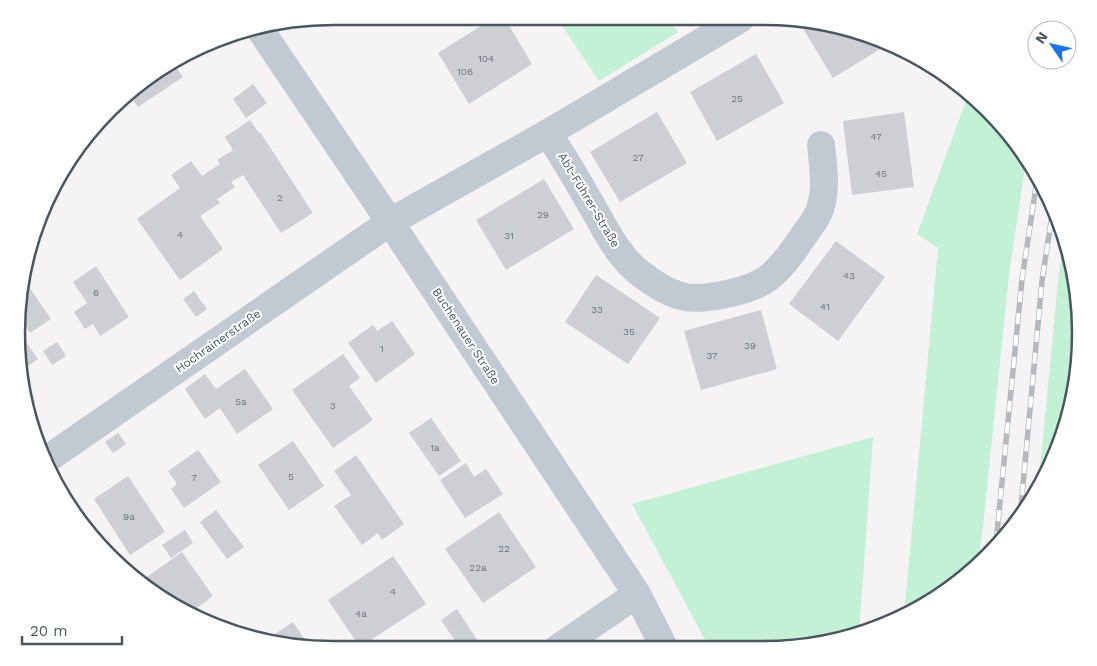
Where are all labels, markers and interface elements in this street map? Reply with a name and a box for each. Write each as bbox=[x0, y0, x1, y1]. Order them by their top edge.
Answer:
north arrow bbox=[1027, 20, 1077, 70]
text: N bbox=[1032, 29, 1051, 47]
house number: 104 bbox=[478, 53, 494, 64]
house number: 106 bbox=[457, 66, 473, 77]
house number: 25 bbox=[731, 93, 743, 104]
house number: 47 bbox=[870, 131, 882, 142]
street label: Abt-Führer-Straße bbox=[555, 150, 623, 250]
house number: 27 bbox=[632, 152, 644, 163]
house number: 45 bbox=[875, 168, 887, 179]
house number: 2 bbox=[277, 192, 283, 203]
house number: 29 bbox=[537, 209, 549, 220]
house number: 4 bbox=[177, 229, 183, 240]
house number: 31 bbox=[504, 230, 514, 241]
house number: 43 bbox=[843, 270, 855, 281]
street label: Buchenauer Straße bbox=[430, 285, 502, 387]
house number: 6 bbox=[93, 287, 99, 298]
house number: 41 bbox=[820, 301, 830, 312]
house number: 33 bbox=[591, 304, 603, 315]
street label: Hochrainerstraße bbox=[173, 306, 263, 376]
house number: 35 bbox=[623, 326, 635, 337]
house number: 39 bbox=[744, 340, 756, 351]
house number: 1 bbox=[380, 343, 384, 354]
house number: 37 bbox=[706, 350, 718, 361]
house number: 5a bbox=[235, 396, 247, 407]
house number: 3 bbox=[330, 400, 336, 411]
house number: 1a bbox=[430, 442, 440, 453]
house number: 5 bbox=[288, 471, 294, 482]
house number: 7 bbox=[191, 472, 197, 483]
house number: 9a bbox=[123, 511, 135, 522]
house number: 22 bbox=[498, 543, 510, 554]
house number: 22a bbox=[469, 562, 487, 573]
house number: 4 bbox=[390, 586, 396, 597]
house number: 4a bbox=[355, 608, 367, 619]
scale bar bbox=[22, 614, 122, 646]
text: 20 m bbox=[30, 622, 68, 640]

